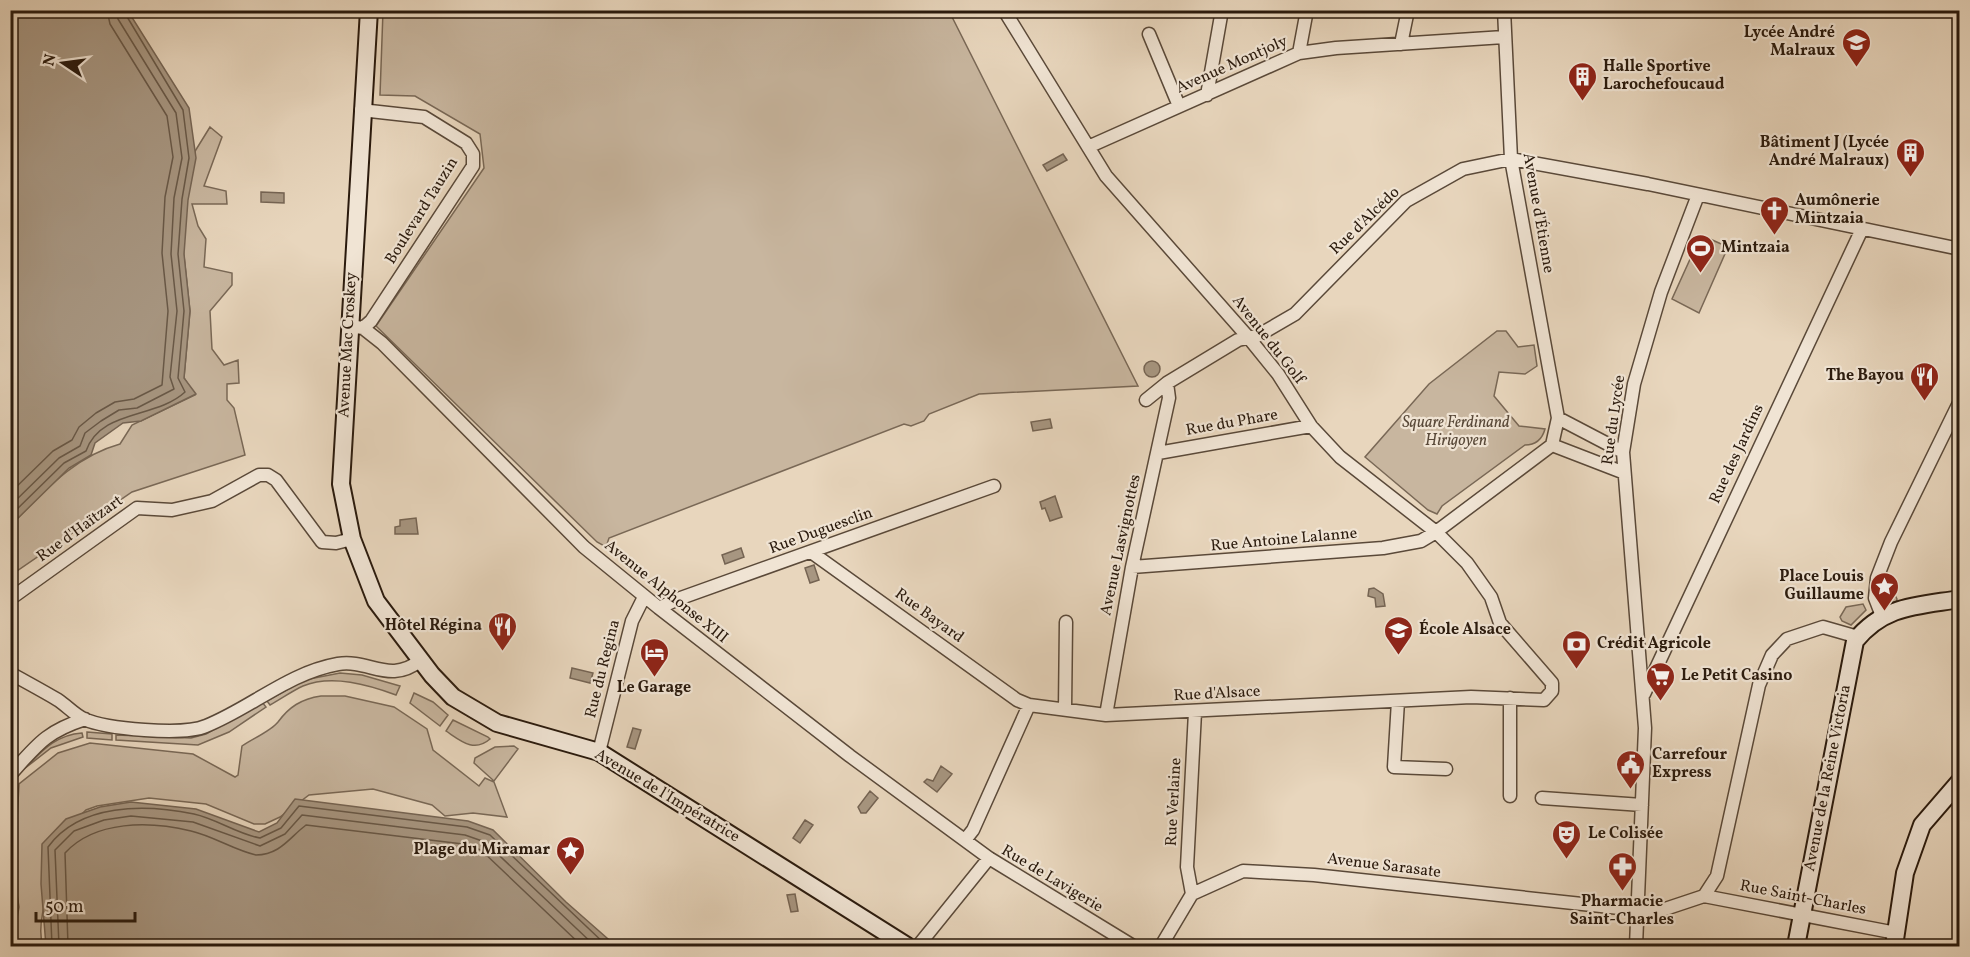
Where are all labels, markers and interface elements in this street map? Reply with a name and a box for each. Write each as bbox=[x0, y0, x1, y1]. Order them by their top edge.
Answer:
place label: Lycée André Malraux bbox=[1744, 22, 1835, 62]
school or university icon: Lycée André Malraux bbox=[1840, 26, 1872, 68]
street label: Avenue Montjoly bbox=[1173, 30, 1292, 99]
north arrow bbox=[33, 33, 93, 93]
text: N bbox=[38, 52, 62, 68]
place label: Halle Sportive Larochefoucaud bbox=[1603, 56, 1725, 96]
building icon: Halle Sportive Larochefoucaud bbox=[1566, 60, 1598, 102]
place label: Bâtiment J (Lycée André Malraux) bbox=[1760, 132, 1889, 172]
building icon: Bâtiment J (Lycée André Malraux) bbox=[1894, 136, 1926, 178]
street label: Avenue d'Étienne bbox=[1517, 151, 1559, 275]
street label: Boulevard Tauzin bbox=[380, 153, 464, 269]
street label: Rue d'Alcédo bbox=[1325, 182, 1405, 260]
place label: Aumônerie Mintzaia bbox=[1795, 190, 1880, 230]
church icon: Aumônerie Mintzaia bbox=[1758, 194, 1790, 236]
sports icon: Mintzaia bbox=[1684, 232, 1716, 274]
place label: Mintzaia bbox=[1721, 237, 1790, 259]
street label: Avenue Mac Croskey bbox=[333, 271, 363, 418]
street label: Avenue du Golf bbox=[1226, 291, 1311, 390]
restaurant icon: The Bayou bbox=[1909, 360, 1941, 402]
place label: The Bayou bbox=[1826, 365, 1904, 387]
street label: Rue du Lycée bbox=[1597, 374, 1631, 466]
street label: Rue des Jardins bbox=[1704, 400, 1770, 507]
street label: Rue du Phare bbox=[1184, 404, 1280, 442]
park label: Square Ferdinand Hirigoyen bbox=[1402, 412, 1510, 452]
street label: Avenue Lasvignottes bbox=[1095, 472, 1147, 618]
street label: Rue d'Haïtzart bbox=[32, 490, 128, 568]
street label: Rue Duguesclin bbox=[766, 502, 876, 560]
street label: Rue Antoine Lalanne bbox=[1210, 523, 1358, 557]
street label: Avenue Alphonse XIII bbox=[599, 535, 733, 649]
place label: Place Louis Guillaume bbox=[1779, 566, 1864, 606]
place icon: Place Louis Guillaume bbox=[1869, 570, 1901, 612]
street label: Rue Bayard bbox=[890, 583, 968, 649]
restaurant icon: Hôtel Régina bbox=[487, 610, 519, 652]
school or university icon: École Alsace bbox=[1382, 614, 1414, 656]
place label: Hôtel Régina bbox=[385, 615, 482, 637]
street label: Rue du Regina bbox=[580, 617, 626, 721]
place label: École Alsace bbox=[1419, 619, 1511, 641]
bank icon: Crédit Agricole bbox=[1560, 628, 1592, 670]
place label: Crédit Agricole bbox=[1597, 633, 1711, 655]
hotel icon: Le Garage bbox=[638, 636, 670, 678]
supermarket icon: Le Petit Casino bbox=[1644, 660, 1676, 702]
place label: Le Petit Casino bbox=[1681, 665, 1792, 687]
place label: Le Garage bbox=[617, 677, 691, 699]
street label: Rue d'Alsace bbox=[1173, 681, 1261, 707]
street label: Avenue de la Reine Victoria bbox=[1799, 683, 1857, 873]
street label: Avenue de l'Impératrice bbox=[590, 744, 744, 848]
place label: Carrefour Express bbox=[1652, 744, 1728, 784]
public building icon: Carrefour Express bbox=[1615, 748, 1647, 790]
street label: Rue Verlaine bbox=[1161, 757, 1187, 847]
theatre icon: Le Colisée bbox=[1551, 818, 1583, 860]
place label: Le Colisée bbox=[1588, 823, 1663, 845]
place icon: Plage du Miramar bbox=[555, 834, 587, 876]
place label: Plage du Miramar bbox=[413, 839, 550, 861]
street label: Rue de Lavigerie bbox=[997, 840, 1107, 918]
street label: Avenue Sarasate bbox=[1326, 848, 1442, 884]
pharmacy icon: Pharmacie Saint-Charles bbox=[1606, 850, 1638, 892]
street label: Rue Saint-Charles bbox=[1738, 875, 1868, 921]
scale bar bbox=[36, 885, 135, 923]
place label: Pharmacie Saint-Charles bbox=[1570, 891, 1674, 931]
text: 50 m bbox=[45, 895, 84, 920]

